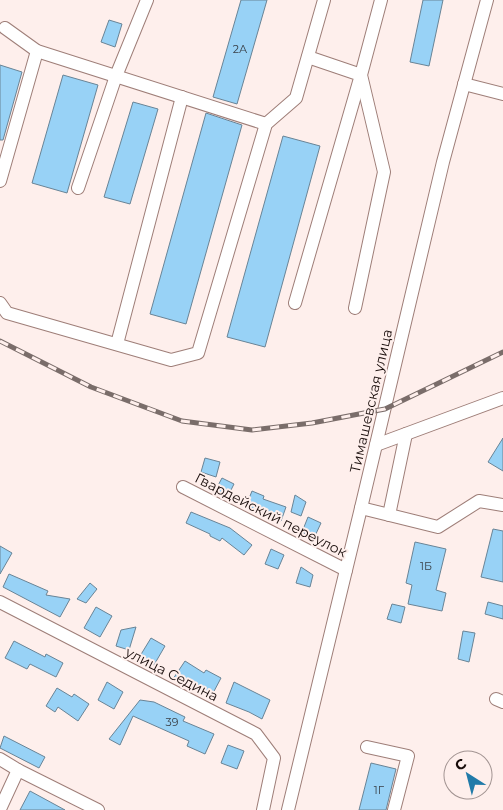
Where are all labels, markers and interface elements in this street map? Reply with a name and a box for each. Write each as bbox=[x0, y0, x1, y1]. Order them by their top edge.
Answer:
house number: 2А bbox=[233, 42, 248, 56]
street label: Тимашевская улица bbox=[346, 327, 396, 475]
street label: Гвардейский переулок bbox=[192, 469, 350, 561]
house number: 1Б bbox=[420, 559, 432, 573]
street label: улица Седина bbox=[122, 642, 221, 705]
house number: 39 bbox=[166, 715, 179, 729]
north arrow bbox=[443, 750, 493, 800]
text: С bbox=[451, 754, 470, 775]
house number: 1Г bbox=[374, 783, 385, 797]

